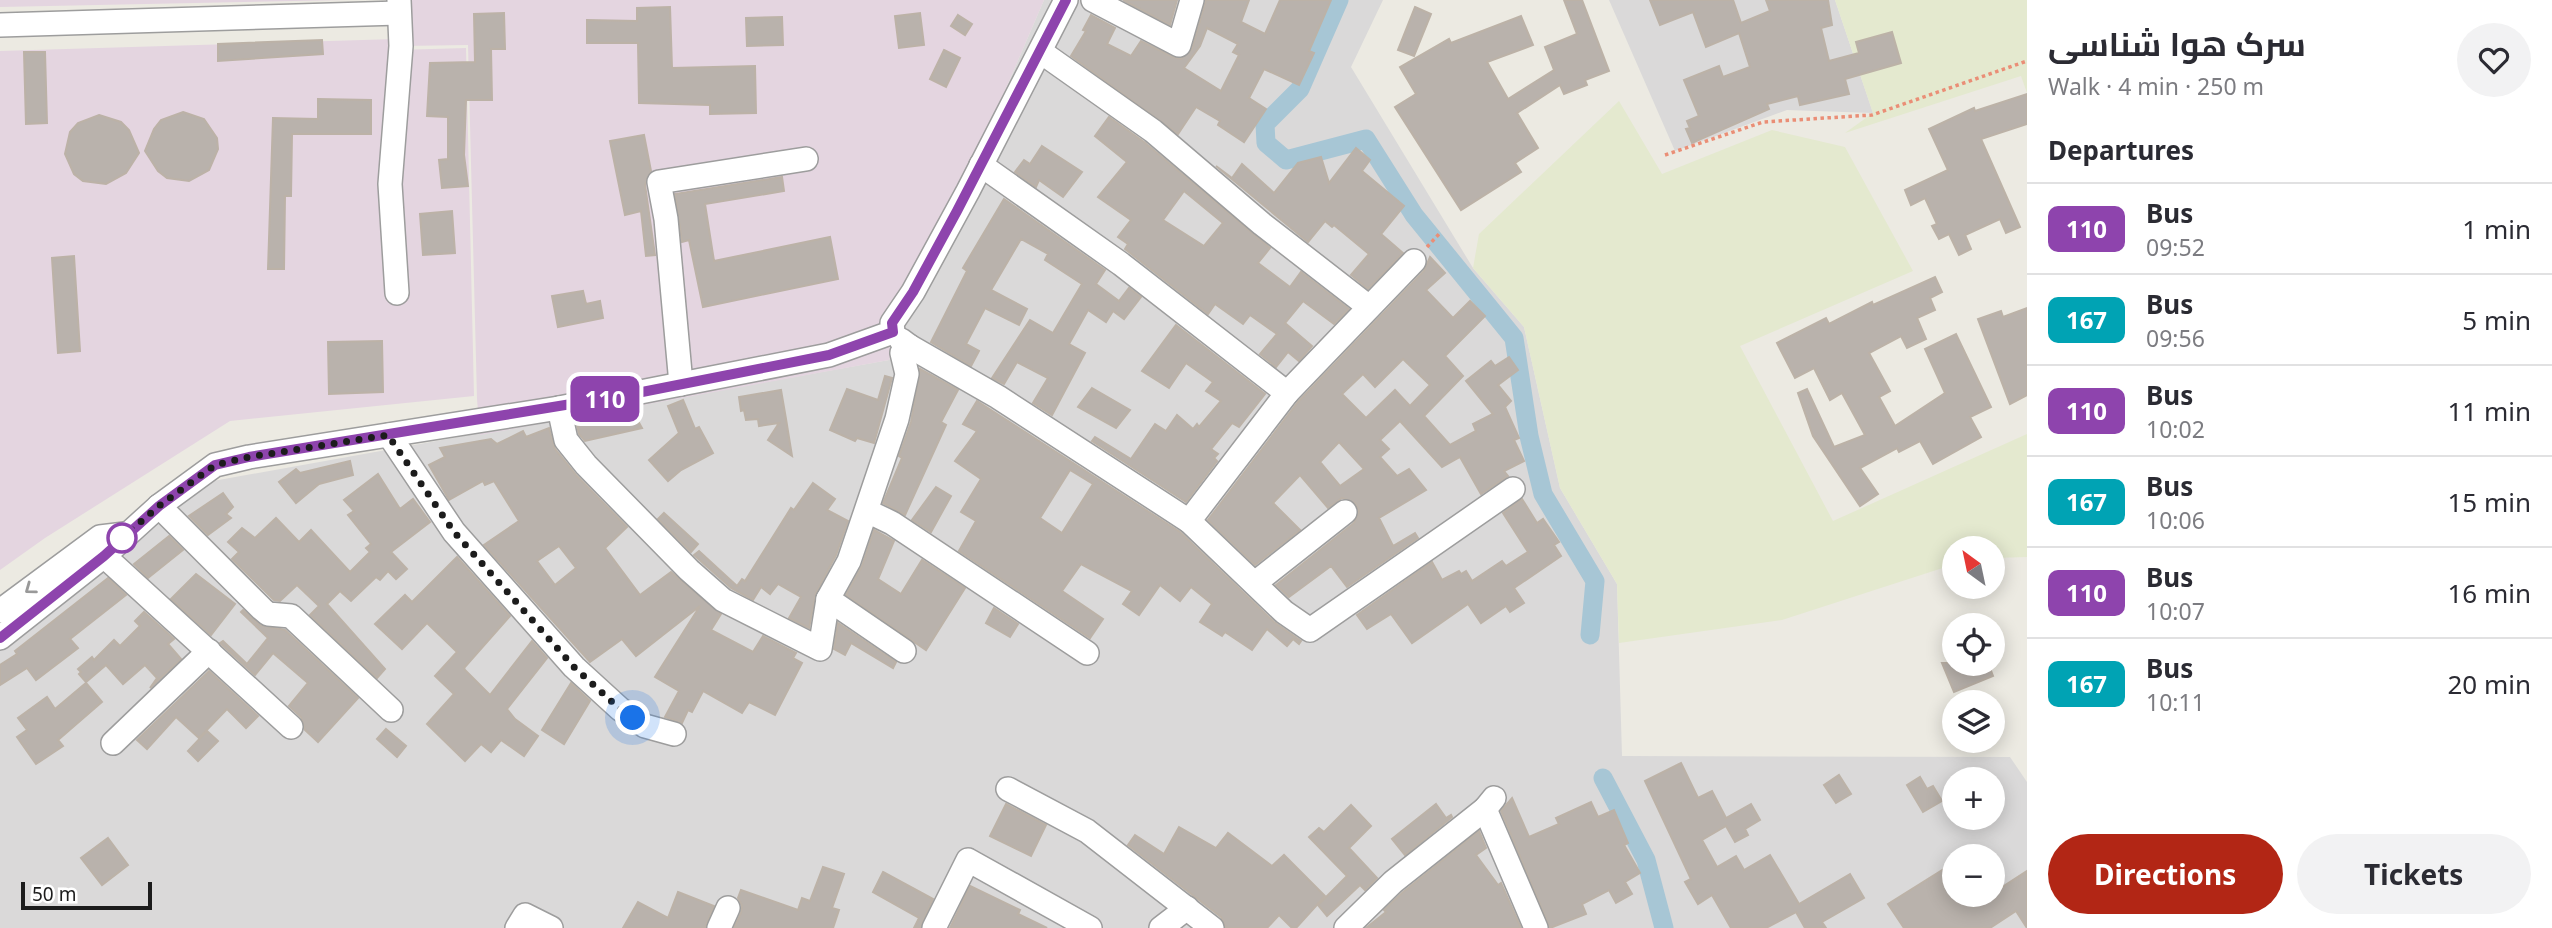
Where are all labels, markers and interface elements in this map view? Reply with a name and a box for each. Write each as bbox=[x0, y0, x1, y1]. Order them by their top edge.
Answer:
text: سرک هوا شناسی bbox=[2048, 21, 2306, 66]
button: heart bbox=[2457, 23, 2531, 97]
text: Walk · 4 min · 250 m bbox=[2048, 70, 2264, 102]
text: Departures bbox=[2048, 132, 2194, 168]
text: Bus bbox=[2146, 195, 2193, 231]
text: 1 min bbox=[2462, 211, 2531, 247]
text: 110 bbox=[2066, 212, 2107, 245]
text: 09:52 bbox=[2146, 231, 2205, 263]
text: Bus bbox=[2146, 286, 2193, 322]
text: 5 min bbox=[2462, 302, 2531, 338]
text: 167 bbox=[2066, 303, 2107, 336]
text: 09:56 bbox=[2146, 322, 2205, 354]
line badge: 110 bbox=[565, 376, 645, 422]
text: Bus bbox=[2146, 377, 2193, 413]
text: 110 bbox=[584, 382, 626, 415]
text: 11 min bbox=[2447, 393, 2531, 429]
text: 110 bbox=[2066, 394, 2107, 427]
text: 10:02 bbox=[2146, 413, 2205, 445]
text: Bus bbox=[2146, 468, 2193, 504]
text: 15 min bbox=[2447, 484, 2531, 520]
text: 167 bbox=[2066, 485, 2107, 518]
text: 10:06 bbox=[2146, 504, 2205, 536]
unlabelled marker bbox=[107, 523, 137, 553]
north arrow bbox=[1942, 536, 2006, 598]
map controls bbox=[1942, 536, 2005, 907]
text: Bus bbox=[2146, 559, 2193, 595]
text: 16 min bbox=[2447, 575, 2531, 611]
text: 110 bbox=[2066, 576, 2107, 609]
one-way arrow bbox=[25, 581, 38, 593]
text: 10:07 bbox=[2146, 595, 2205, 627]
button: locate bbox=[1942, 613, 2005, 676]
text: Bus bbox=[2146, 650, 2193, 686]
text: 20 min bbox=[2447, 666, 2531, 702]
text: 167 bbox=[2066, 667, 2107, 700]
text: 10:11 bbox=[2146, 686, 2205, 718]
button: layers bbox=[1942, 690, 2005, 753]
your location bbox=[615, 700, 650, 735]
button: + bbox=[1942, 767, 2005, 830]
button: Directions bbox=[2048, 834, 2283, 914]
button: Tickets bbox=[2297, 834, 2531, 914]
button: − bbox=[1942, 844, 2005, 907]
scale bar bbox=[21, 879, 152, 911]
text: 50 m bbox=[32, 881, 76, 907]

